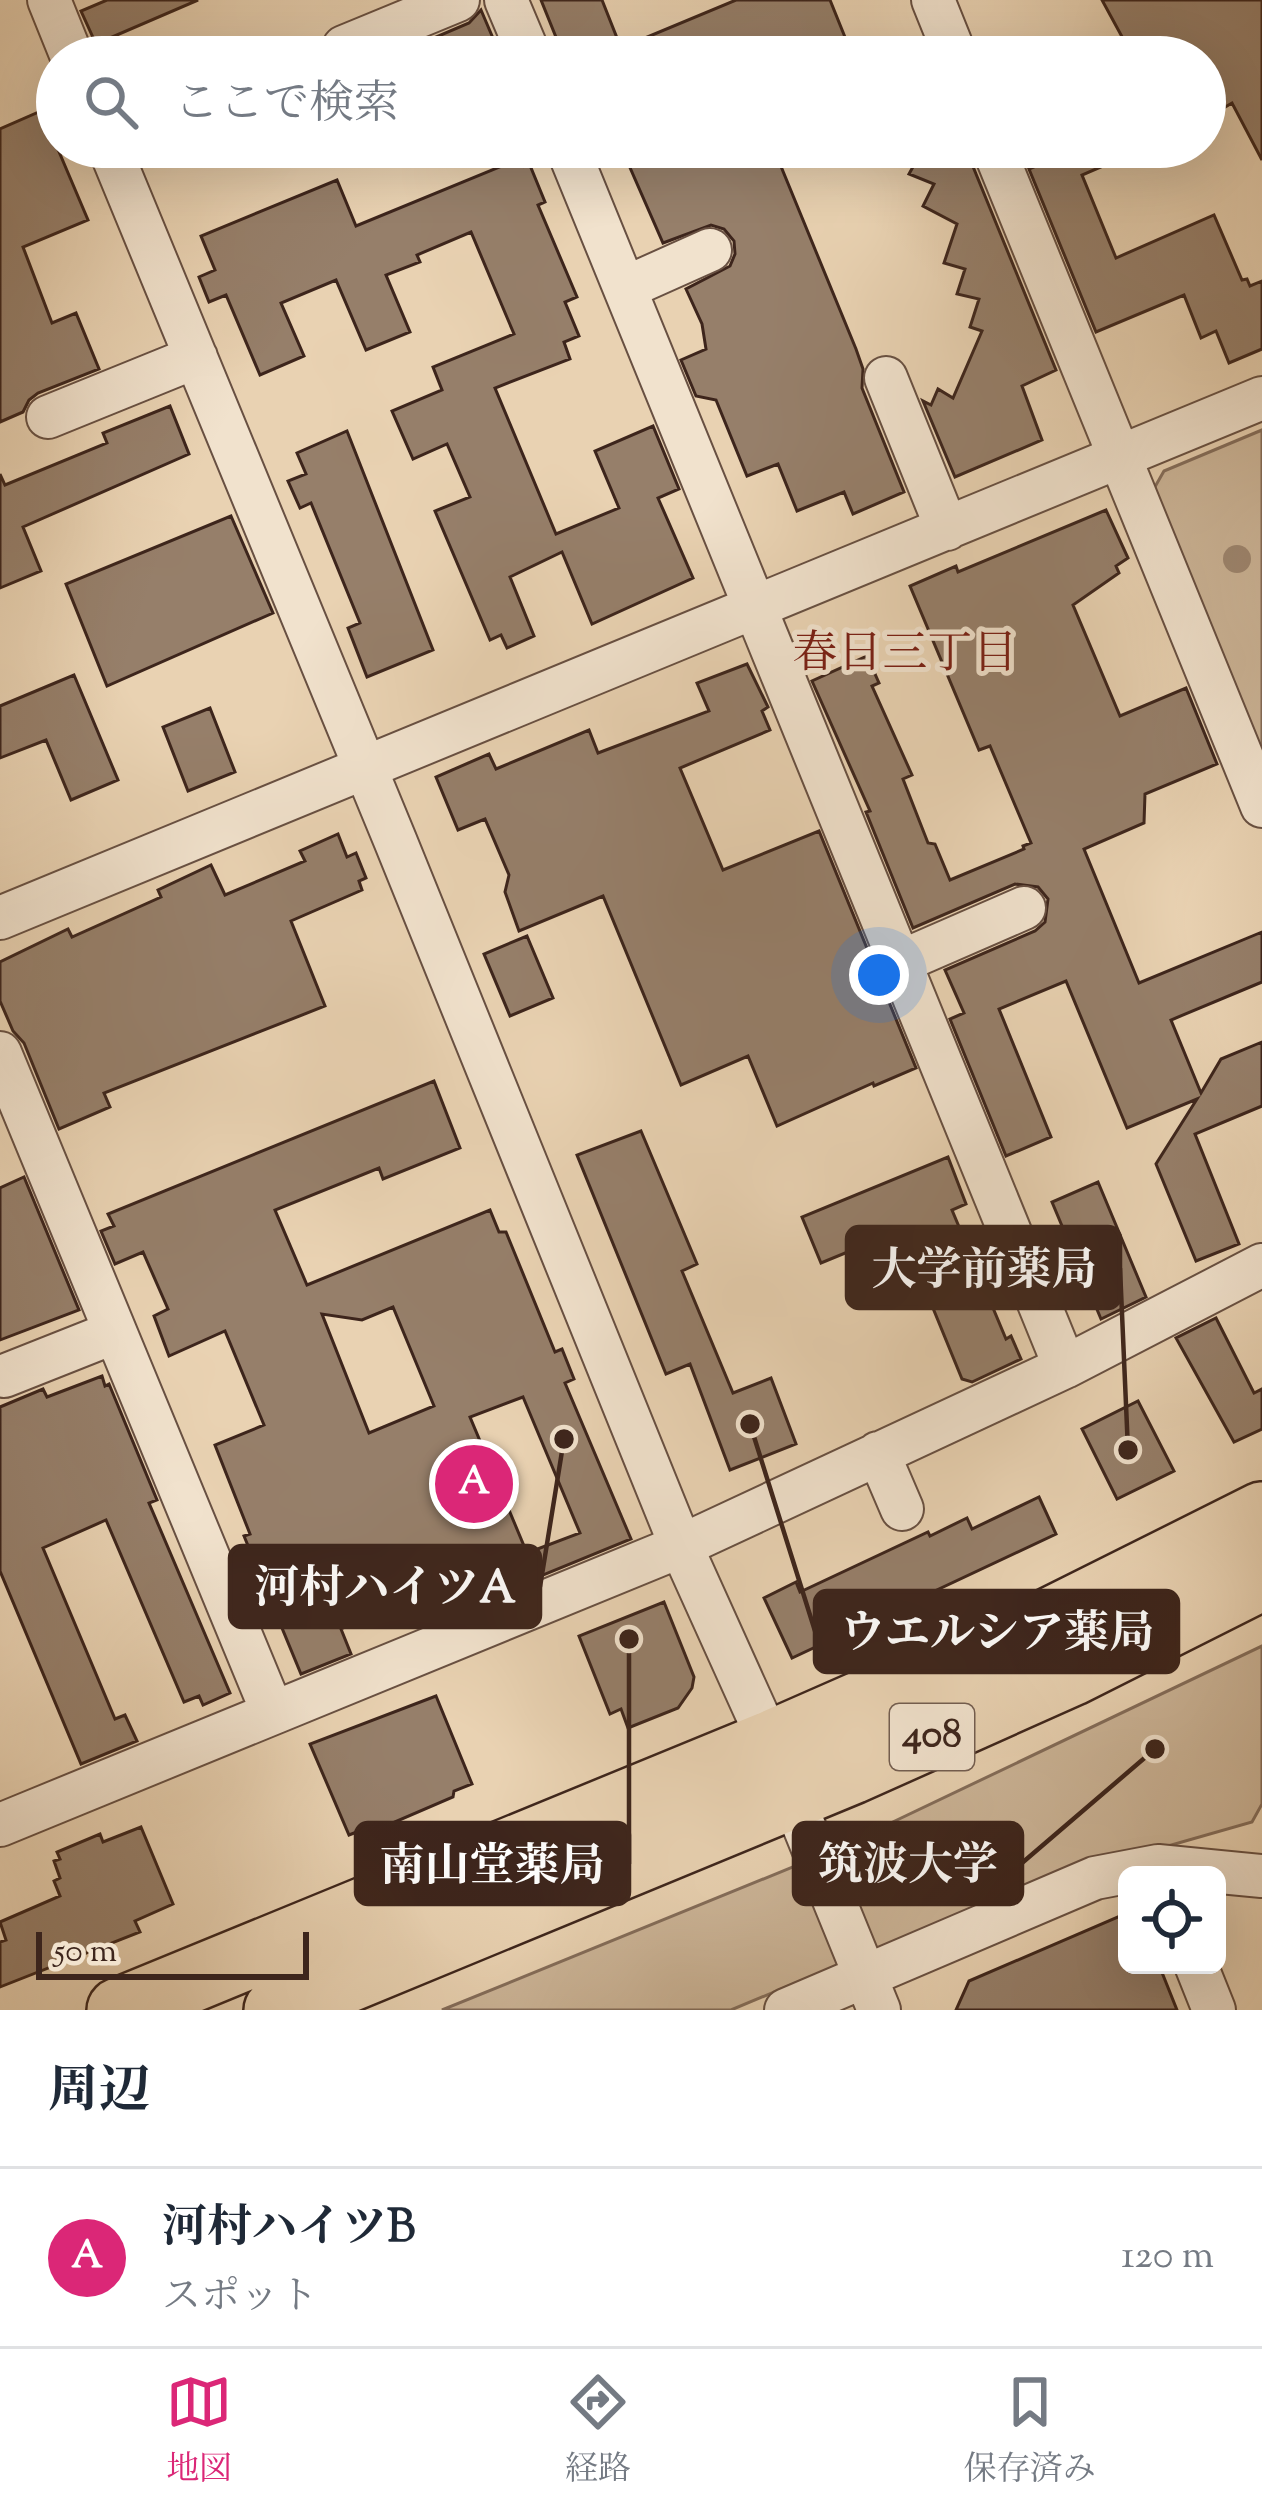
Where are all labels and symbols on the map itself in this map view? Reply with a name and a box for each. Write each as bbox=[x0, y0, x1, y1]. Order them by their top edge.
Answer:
district label: 春日三丁目 bbox=[792, 624, 1018, 689]
your location bbox=[849, 945, 909, 1005]
callout: 大学前薬局 bbox=[847, 1227, 1120, 1308]
text: 大学前薬局 bbox=[871, 1241, 1097, 1306]
pin: A bbox=[435, 1439, 513, 1529]
callout: 河村ハイツA bbox=[230, 1546, 540, 1627]
text: 河村ハイツA bbox=[254, 1559, 516, 1624]
callout: ウエルシア薬局 bbox=[815, 1591, 1178, 1672]
text: ウエルシア薬局 bbox=[840, 1604, 1154, 1669]
road number: 408 bbox=[890, 1704, 974, 1770]
callout: 南山堂薬局 bbox=[356, 1823, 629, 1904]
callout: 筑波大学 bbox=[794, 1823, 1022, 1904]
text: 筑波大学 bbox=[818, 1836, 998, 1901]
text: 南山堂薬局 bbox=[379, 1837, 605, 1902]
scale bar bbox=[36, 1926, 309, 1979]

